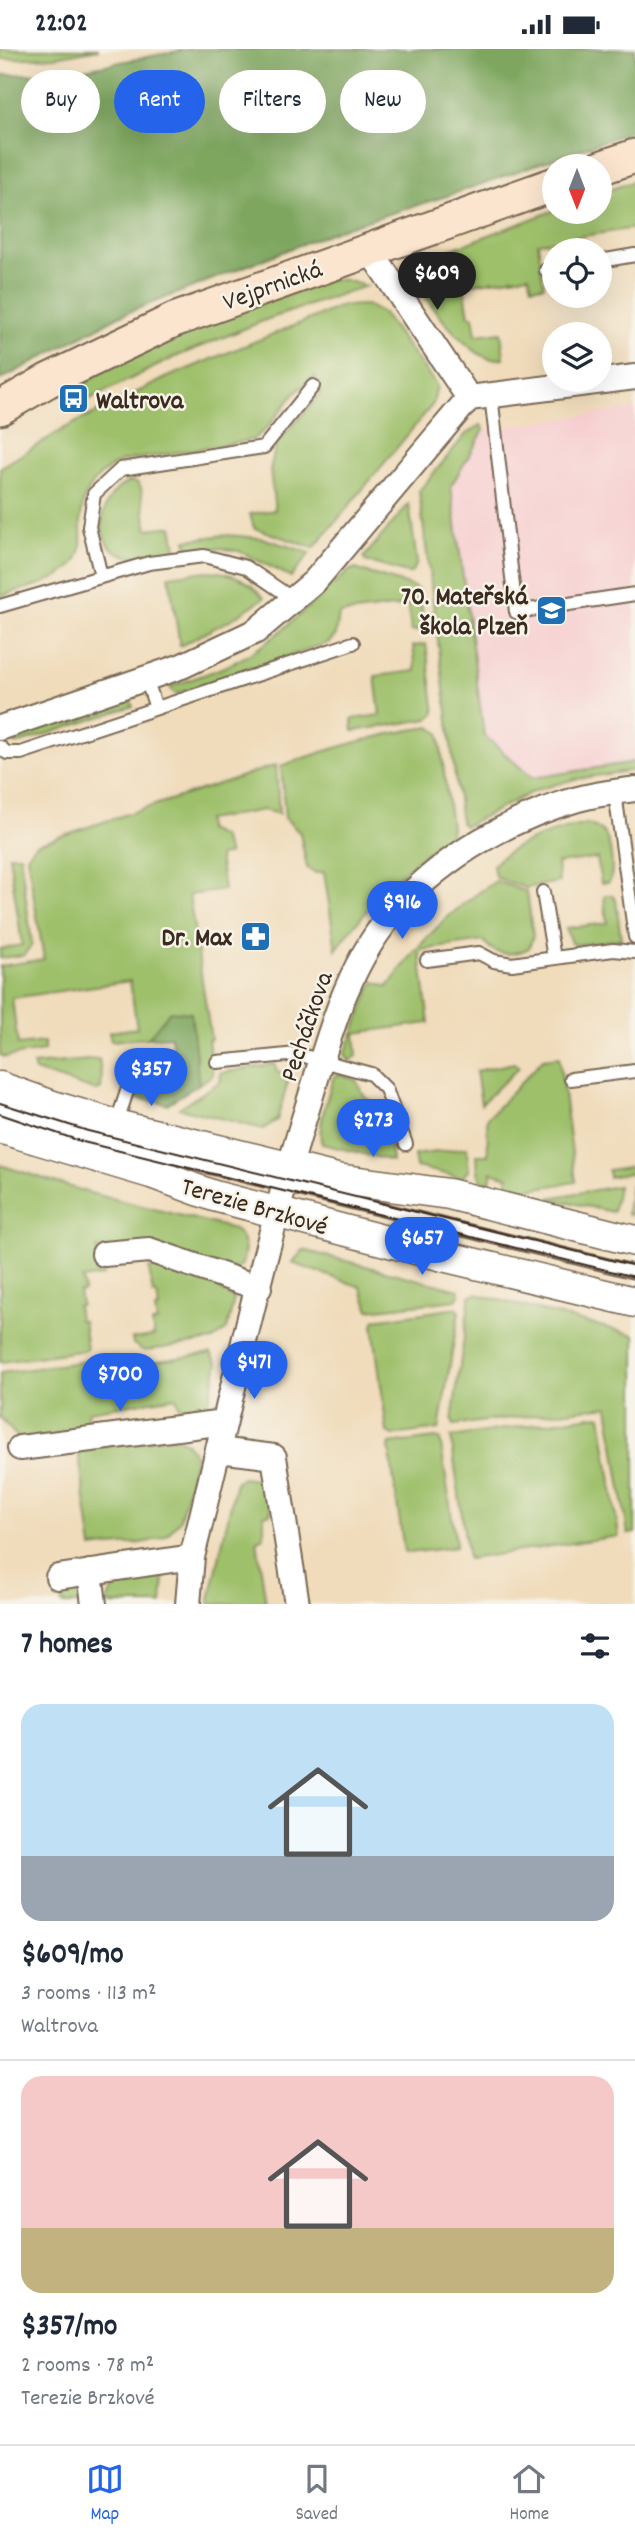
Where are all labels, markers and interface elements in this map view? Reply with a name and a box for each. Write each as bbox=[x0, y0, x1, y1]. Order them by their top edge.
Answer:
text: 22:02 bbox=[35, 6, 88, 43]
chip: Buy bbox=[21, 70, 100, 133]
chip: Rent bbox=[114, 70, 205, 133]
chip: Filters bbox=[219, 70, 326, 133]
chip: New bbox=[340, 70, 426, 133]
north arrow bbox=[542, 154, 612, 224]
map controls bbox=[542, 154, 612, 392]
button: locate bbox=[542, 238, 612, 308]
street label: Vejprnická bbox=[218, 252, 328, 322]
pin: $609 bbox=[396, 253, 478, 312]
text: $609 bbox=[414, 258, 460, 291]
button: layers bbox=[542, 322, 612, 392]
bus stop icon: Waltrova bbox=[56, 382, 90, 416]
place label: Waltrova bbox=[96, 384, 184, 421]
place label: 70. Mateřská škola Plzeň bbox=[401, 580, 529, 647]
school or university icon: 70. Mateřská škola Plzeň bbox=[534, 593, 568, 627]
pin: $916 bbox=[361, 881, 443, 941]
text: $916 bbox=[383, 887, 421, 920]
pharmacy icon: Dr. Max bbox=[238, 919, 272, 953]
place label: Dr. Max bbox=[162, 921, 232, 958]
street label: Pecháčkova bbox=[272, 966, 345, 1087]
pin: $357 bbox=[110, 1049, 192, 1108]
text: $357 bbox=[130, 1054, 172, 1087]
pin: $273 bbox=[332, 1099, 414, 1159]
text: $273 bbox=[353, 1105, 393, 1138]
street label: Terezie Brzkové bbox=[176, 1170, 332, 1247]
pin: $657 bbox=[381, 1217, 463, 1277]
text: $657 bbox=[401, 1223, 443, 1256]
pin: $471 bbox=[213, 1341, 295, 1401]
text: $471 bbox=[236, 1347, 272, 1380]
pin: $700 bbox=[79, 1353, 161, 1413]
text: $700 bbox=[97, 1359, 143, 1392]
text: 7 homes bbox=[21, 1625, 113, 1668]
icon: filters bbox=[576, 1627, 614, 1665]
icon: home bbox=[255, 1749, 381, 1875]
text: $609/mo bbox=[21, 1935, 124, 1978]
text: 3 rooms · 113 m² bbox=[21, 1978, 157, 2011]
text: Waltrova bbox=[21, 2011, 98, 2044]
icon: home bbox=[255, 2121, 381, 2247]
text: $357/mo bbox=[21, 2307, 117, 2350]
text: 2 rooms · 78 m² bbox=[21, 2350, 154, 2383]
text: Terezie Brzkové bbox=[21, 2383, 155, 2416]
tab: Map bbox=[86, 2460, 124, 2529]
tab: Saved bbox=[295, 2460, 338, 2529]
tab: Home bbox=[510, 2460, 549, 2529]

